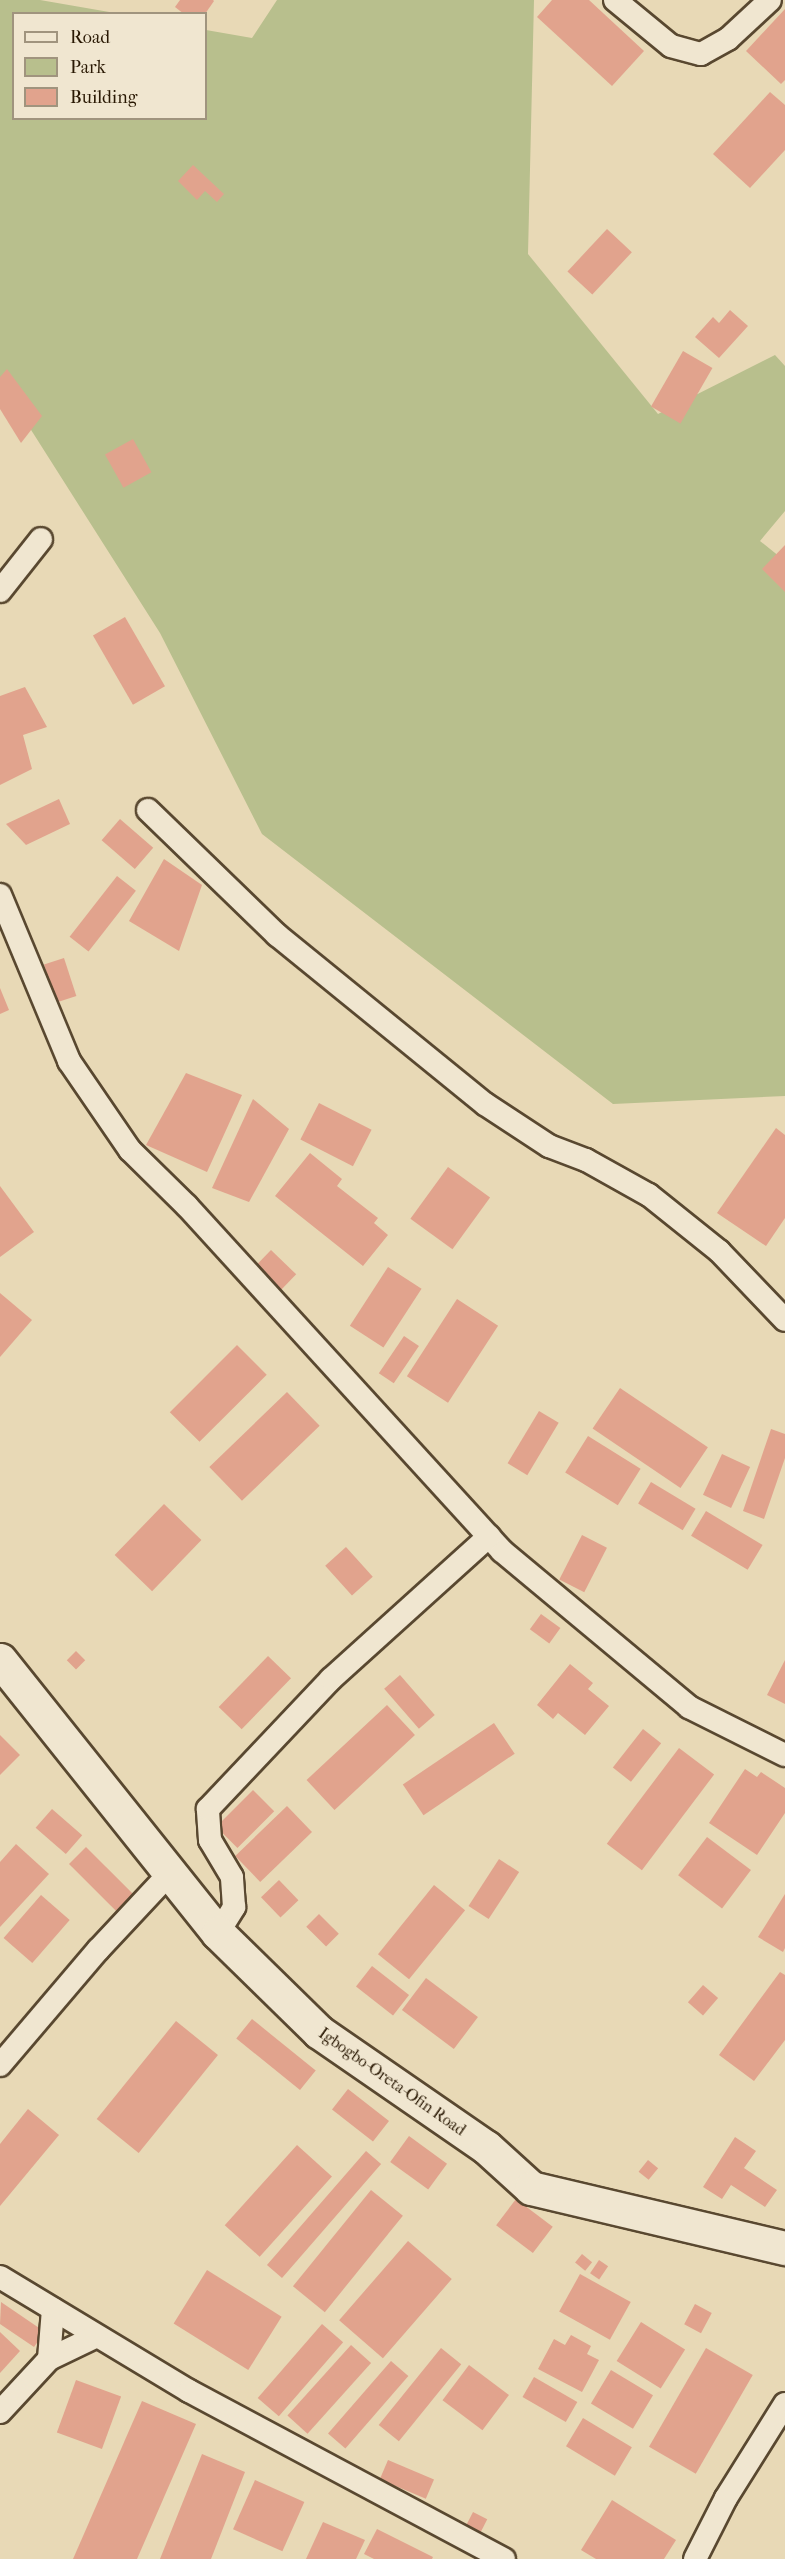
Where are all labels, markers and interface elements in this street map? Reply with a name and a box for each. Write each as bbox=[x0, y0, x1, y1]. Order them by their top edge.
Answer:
legend bbox=[12, 12, 207, 120]
text: Road bbox=[70, 27, 110, 48]
text: Park bbox=[70, 57, 106, 78]
text: Building bbox=[70, 87, 137, 108]
street label: Igbogbo-Oreta-Ofin Road bbox=[315, 2024, 469, 2140]

